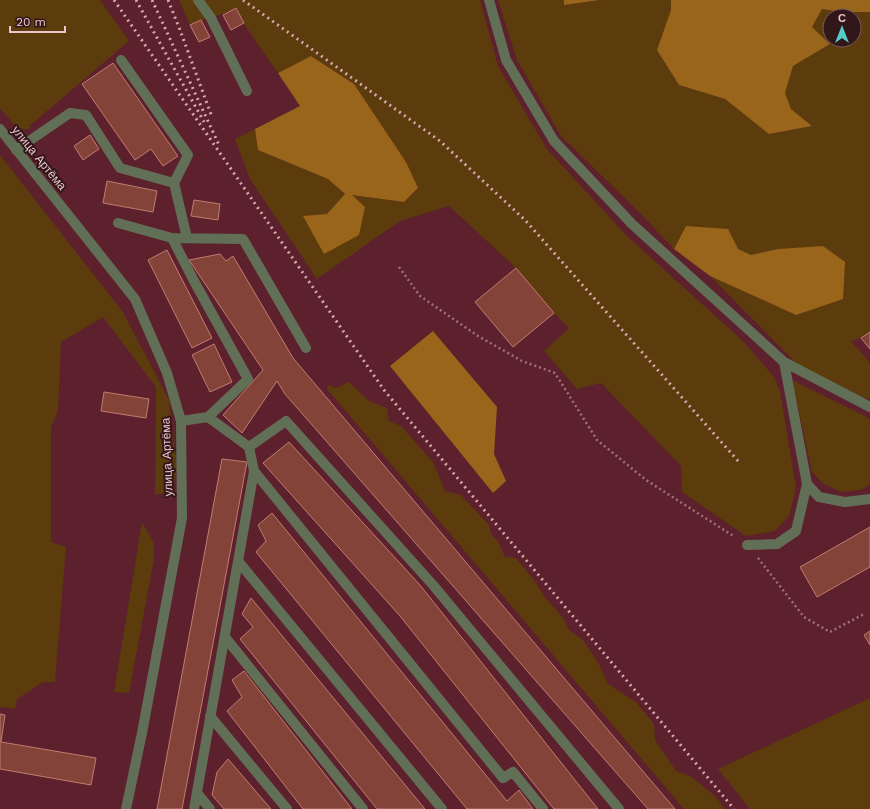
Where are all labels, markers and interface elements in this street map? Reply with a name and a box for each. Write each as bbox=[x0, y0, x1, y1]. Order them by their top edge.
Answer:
scale bar bbox=[10, 8, 65, 34]
north arrow bbox=[822, 8, 862, 48]
text: С bbox=[838, 12, 846, 25]
text: 20 m bbox=[16, 15, 46, 29]
street label: улица Артёма bbox=[9, 123, 69, 193]
street label: улица Артёма bbox=[159, 417, 175, 497]

